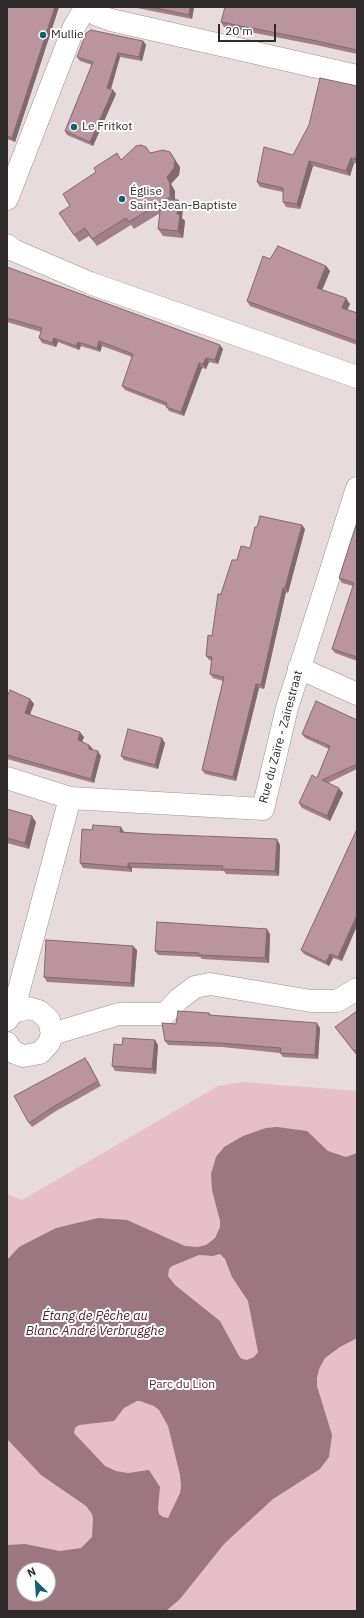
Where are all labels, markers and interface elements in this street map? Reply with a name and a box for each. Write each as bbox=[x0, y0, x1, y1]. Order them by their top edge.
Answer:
scale bar bbox=[220, 16, 278, 42]
text: 20 m bbox=[225, 23, 253, 38]
place label: Mullie bbox=[51, 28, 84, 42]
marker: Mullie bbox=[38, 30, 48, 40]
place label: Le Fritkot bbox=[82, 120, 132, 134]
marker: Le Fritkot bbox=[69, 122, 79, 132]
place label: Église Saint-Jean-Baptiste bbox=[130, 185, 237, 213]
marker: Église Saint-Jean-Baptiste bbox=[117, 194, 127, 204]
street label: Rue du Zaïre - Zairestraat bbox=[256, 669, 306, 805]
water label: Étang de Pêche au Blanc André Verbrugghe bbox=[26, 1308, 164, 1339]
park label: Parc du Lion bbox=[149, 1378, 215, 1392]
north arrow bbox=[16, 1562, 56, 1602]
text: N bbox=[25, 1564, 38, 1580]

